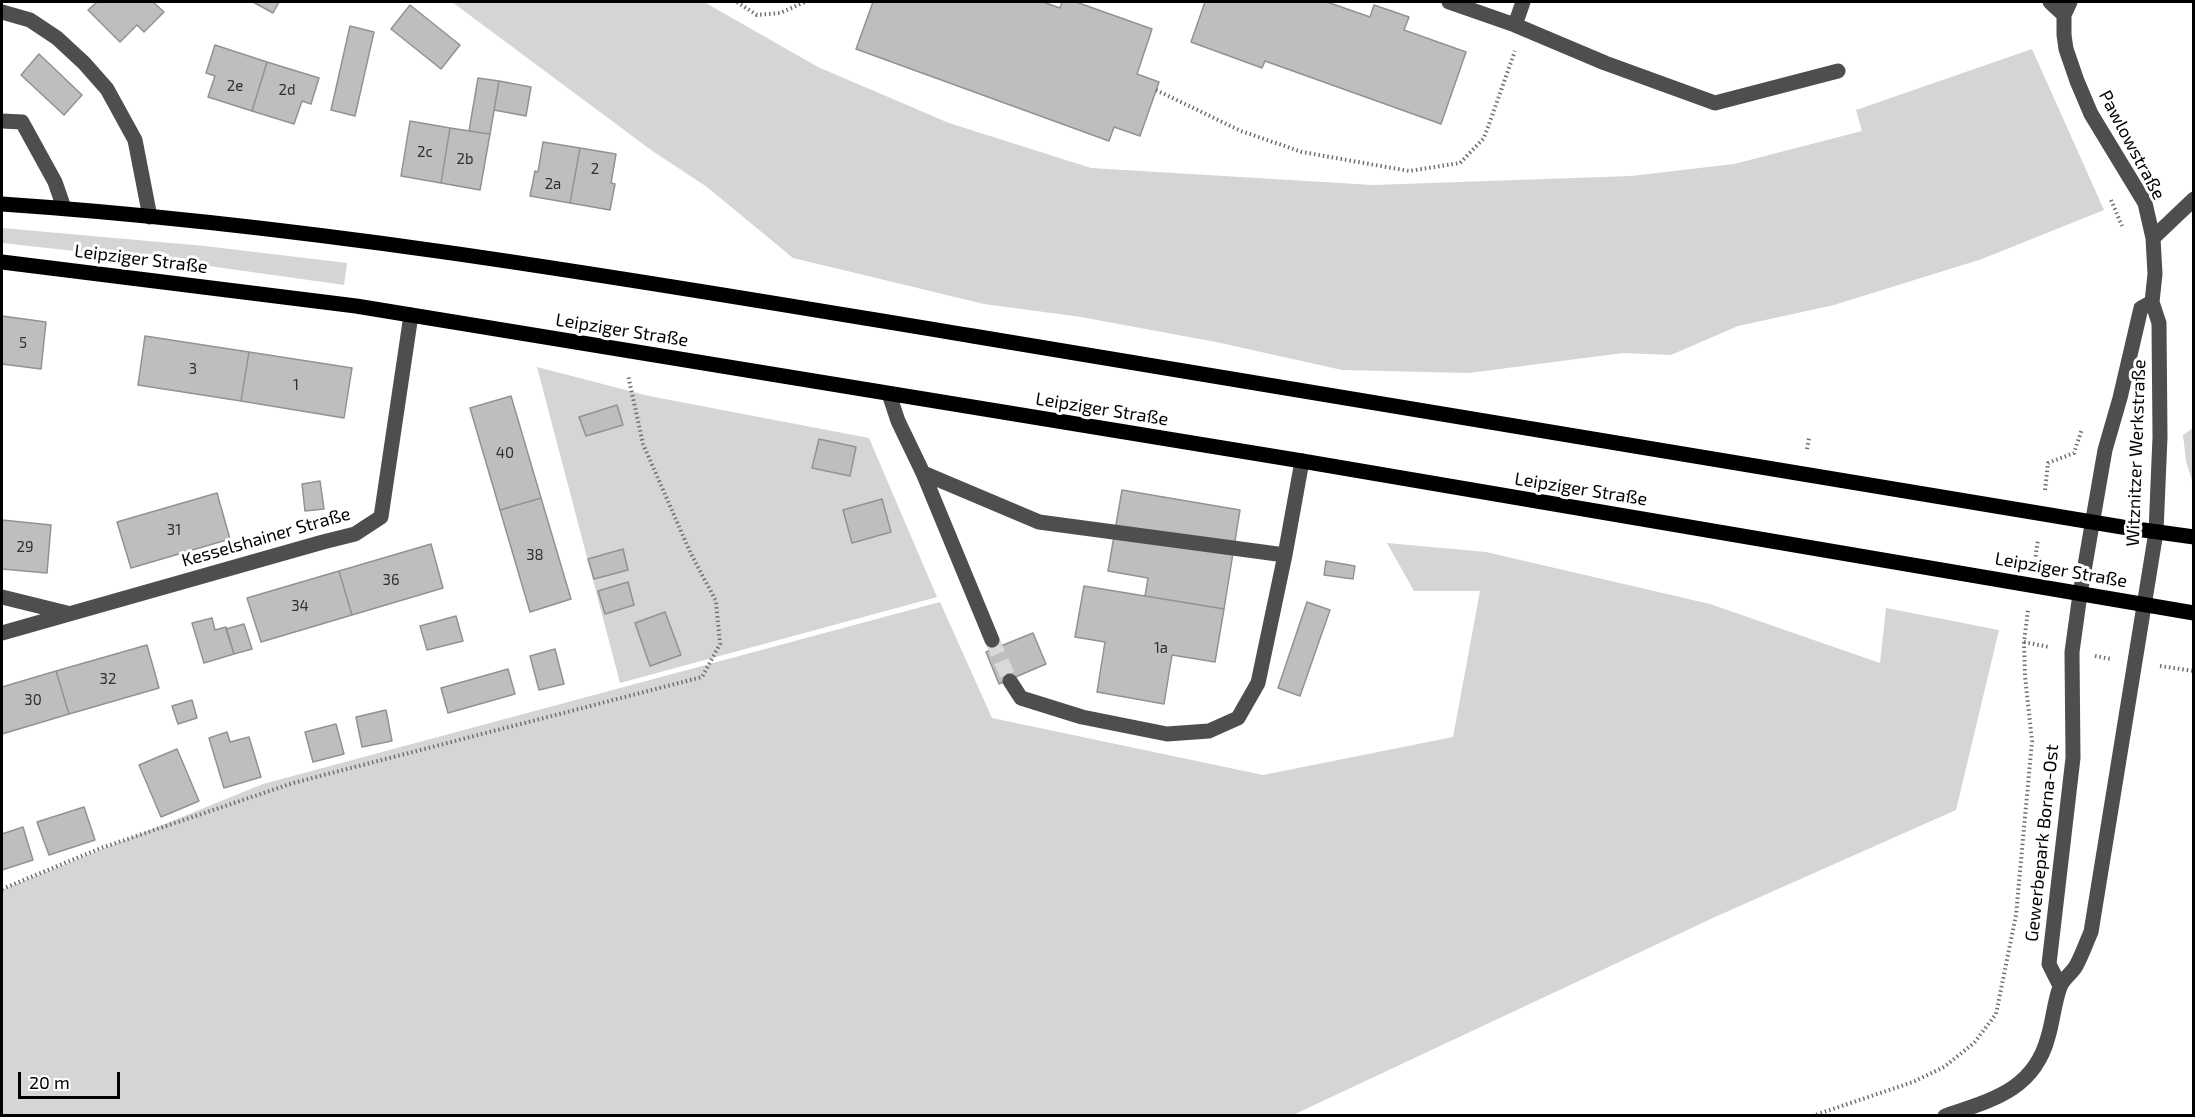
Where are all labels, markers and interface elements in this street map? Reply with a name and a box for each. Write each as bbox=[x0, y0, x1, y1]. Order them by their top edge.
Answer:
house number: 2e bbox=[227, 77, 243, 95]
house number: 2d bbox=[278, 81, 296, 99]
street label: Pawlowstraße bbox=[2094, 87, 2170, 203]
house number: 2c bbox=[417, 143, 433, 161]
house number: 2b bbox=[457, 150, 473, 168]
house number: 2 bbox=[591, 160, 599, 178]
house number: 2a bbox=[545, 175, 561, 193]
street label: Leipziger Straße bbox=[73, 240, 209, 278]
street label: Leipziger Straße bbox=[554, 309, 690, 351]
house number: 5 bbox=[19, 334, 27, 352]
street label: Witznitzer Werkstraße bbox=[2122, 359, 2150, 547]
house number: 3 bbox=[189, 360, 197, 378]
house number: 1 bbox=[293, 376, 299, 394]
street label: Leipziger Straße bbox=[1034, 388, 1170, 430]
house number: 40 bbox=[496, 444, 514, 462]
street label: Leipziger Straße bbox=[1513, 468, 1649, 510]
street label: Kesselshainer Straße bbox=[179, 503, 353, 571]
house number: 31 bbox=[167, 521, 181, 539]
house number: 29 bbox=[16, 538, 34, 556]
house number: 38 bbox=[526, 546, 544, 564]
street label: Leipziger Straße bbox=[1993, 548, 2129, 592]
house number: 36 bbox=[383, 571, 399, 589]
house number: 34 bbox=[291, 597, 309, 615]
house number: 1a bbox=[1154, 639, 1168, 657]
house number: 32 bbox=[100, 670, 116, 688]
house number: 30 bbox=[24, 691, 42, 709]
street label: Gewerbepark Borna-Ost bbox=[2021, 743, 2063, 943]
scale bar bbox=[21, 1060, 123, 1098]
text: 20 m bbox=[29, 1071, 70, 1093]

